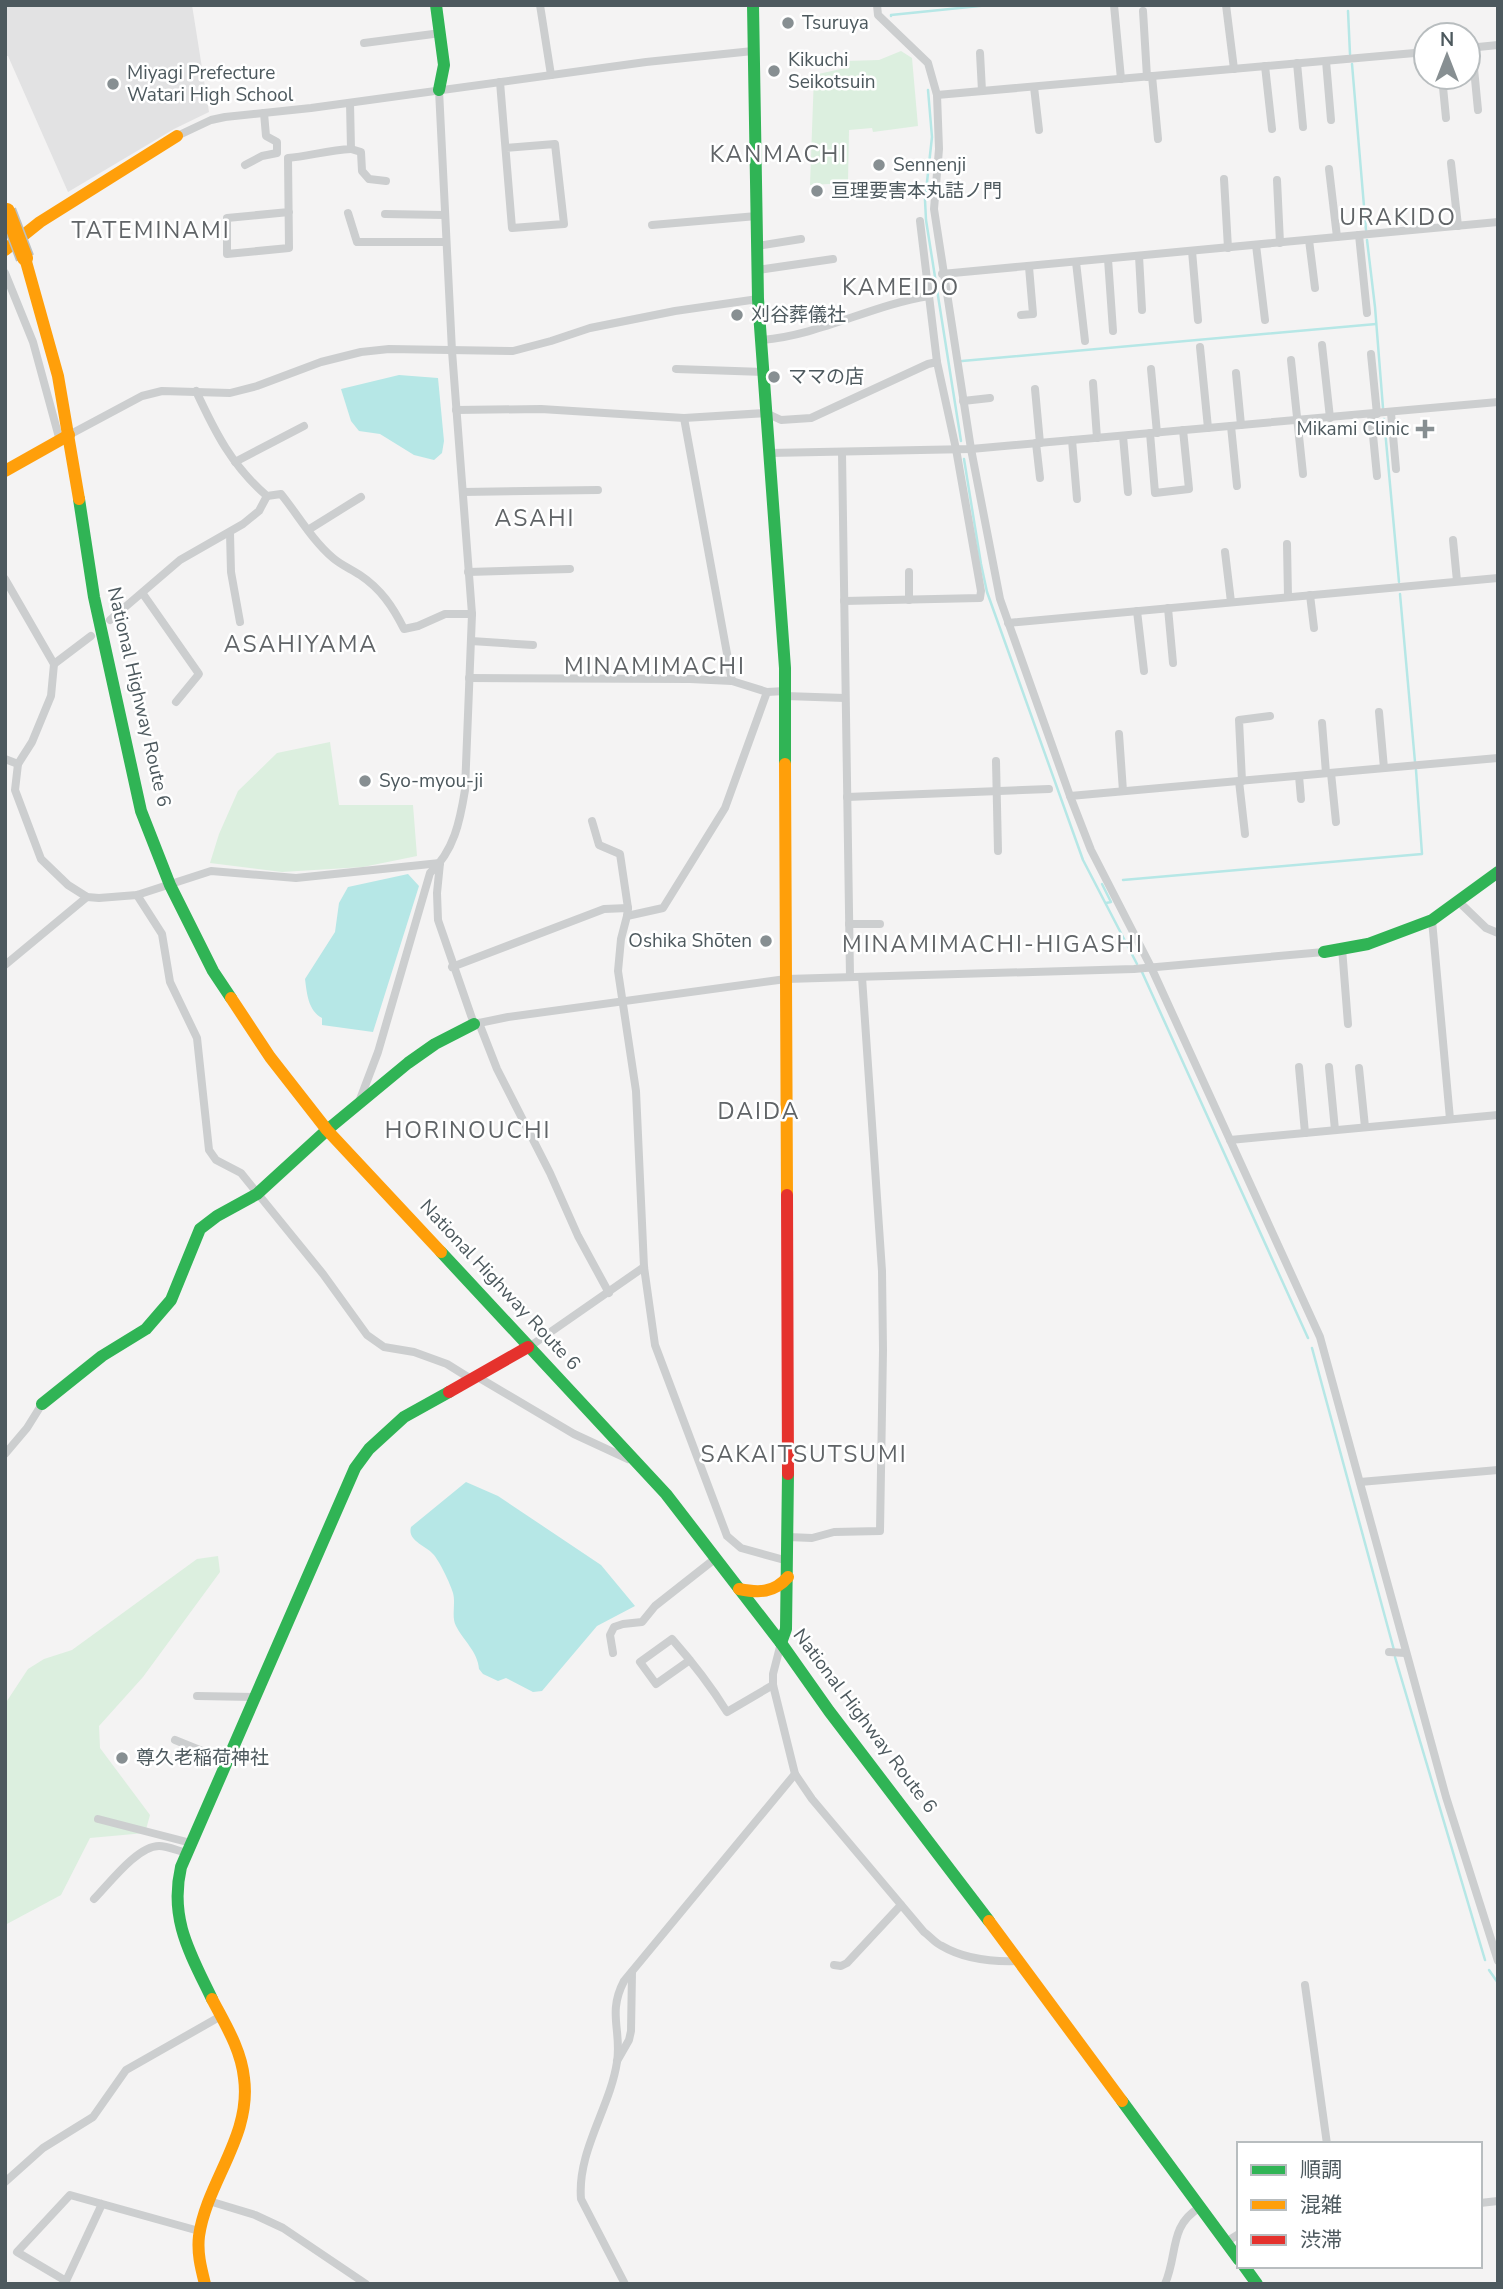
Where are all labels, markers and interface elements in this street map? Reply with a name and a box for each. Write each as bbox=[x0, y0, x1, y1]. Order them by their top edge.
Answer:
place label: Tsuruya bbox=[802, 10, 869, 36]
marker: Tsuruya bbox=[780, 15, 796, 31]
north arrow bbox=[1412, 21, 1482, 91]
text: N bbox=[1440, 27, 1454, 53]
place label: Kikuchi Seikotsuin bbox=[788, 47, 876, 95]
place label: Miyagi Prefecture Watari High School bbox=[127, 60, 294, 108]
marker: Kikuchi Seikotsuin bbox=[766, 63, 782, 79]
marker: Miyagi Prefecture Watari High School bbox=[105, 76, 121, 92]
district label: KANMACHI bbox=[710, 139, 848, 170]
place label: Sennenji bbox=[893, 152, 966, 178]
marker: Sennenji bbox=[871, 157, 887, 173]
place label: 亘理要害本丸詰ノ門 bbox=[831, 178, 1002, 204]
marker: 亘理要害本丸詰ノ門 bbox=[809, 183, 825, 199]
district label: URAKIDO bbox=[1339, 202, 1457, 233]
district label: TATEMINAMI bbox=[71, 215, 231, 246]
district label: KAMEIDO bbox=[842, 272, 960, 303]
place label: 刈谷葬儀社 bbox=[751, 302, 846, 328]
marker: 刈谷葬儀社 bbox=[729, 307, 745, 323]
place label: ママの店 bbox=[788, 364, 864, 390]
marker: ママの店 bbox=[766, 369, 782, 385]
place label: Mikami Clinic bbox=[1297, 416, 1409, 442]
marker: Mikami Clinic bbox=[1415, 419, 1435, 439]
district label: ASAHI bbox=[495, 503, 575, 534]
street label: National Highway Route 6 bbox=[101, 585, 177, 809]
district label: ASAHIYAMA bbox=[224, 629, 378, 660]
district label: MINAMIMACHI bbox=[564, 651, 746, 682]
place label: Syo-myou-ji bbox=[379, 768, 483, 794]
marker: Syo-myou-ji bbox=[357, 773, 373, 789]
place label: Oshika Shōten bbox=[628, 928, 752, 954]
district label: MINAMIMACHI-HIGASHI bbox=[842, 929, 1144, 960]
marker: Oshika Shōten bbox=[758, 933, 774, 949]
district label: DAIDA bbox=[718, 1096, 801, 1127]
district label: HORINOUCHI bbox=[385, 1115, 551, 1146]
street label: National Highway Route 6 bbox=[414, 1194, 586, 1376]
district label: SAKAITSUTSUMI bbox=[700, 1439, 908, 1470]
street label: National Highway Route 6 bbox=[787, 1623, 943, 1819]
place label: 尊久老稲荷神社 bbox=[136, 1745, 269, 1771]
marker: 尊久老稲荷神社 bbox=[114, 1750, 130, 1766]
legend bbox=[1237, 2142, 1482, 2268]
text: 順調 bbox=[1300, 2156, 1342, 2184]
text: 混雑 bbox=[1300, 2191, 1342, 2219]
text: 渋滞 bbox=[1300, 2226, 1342, 2254]

